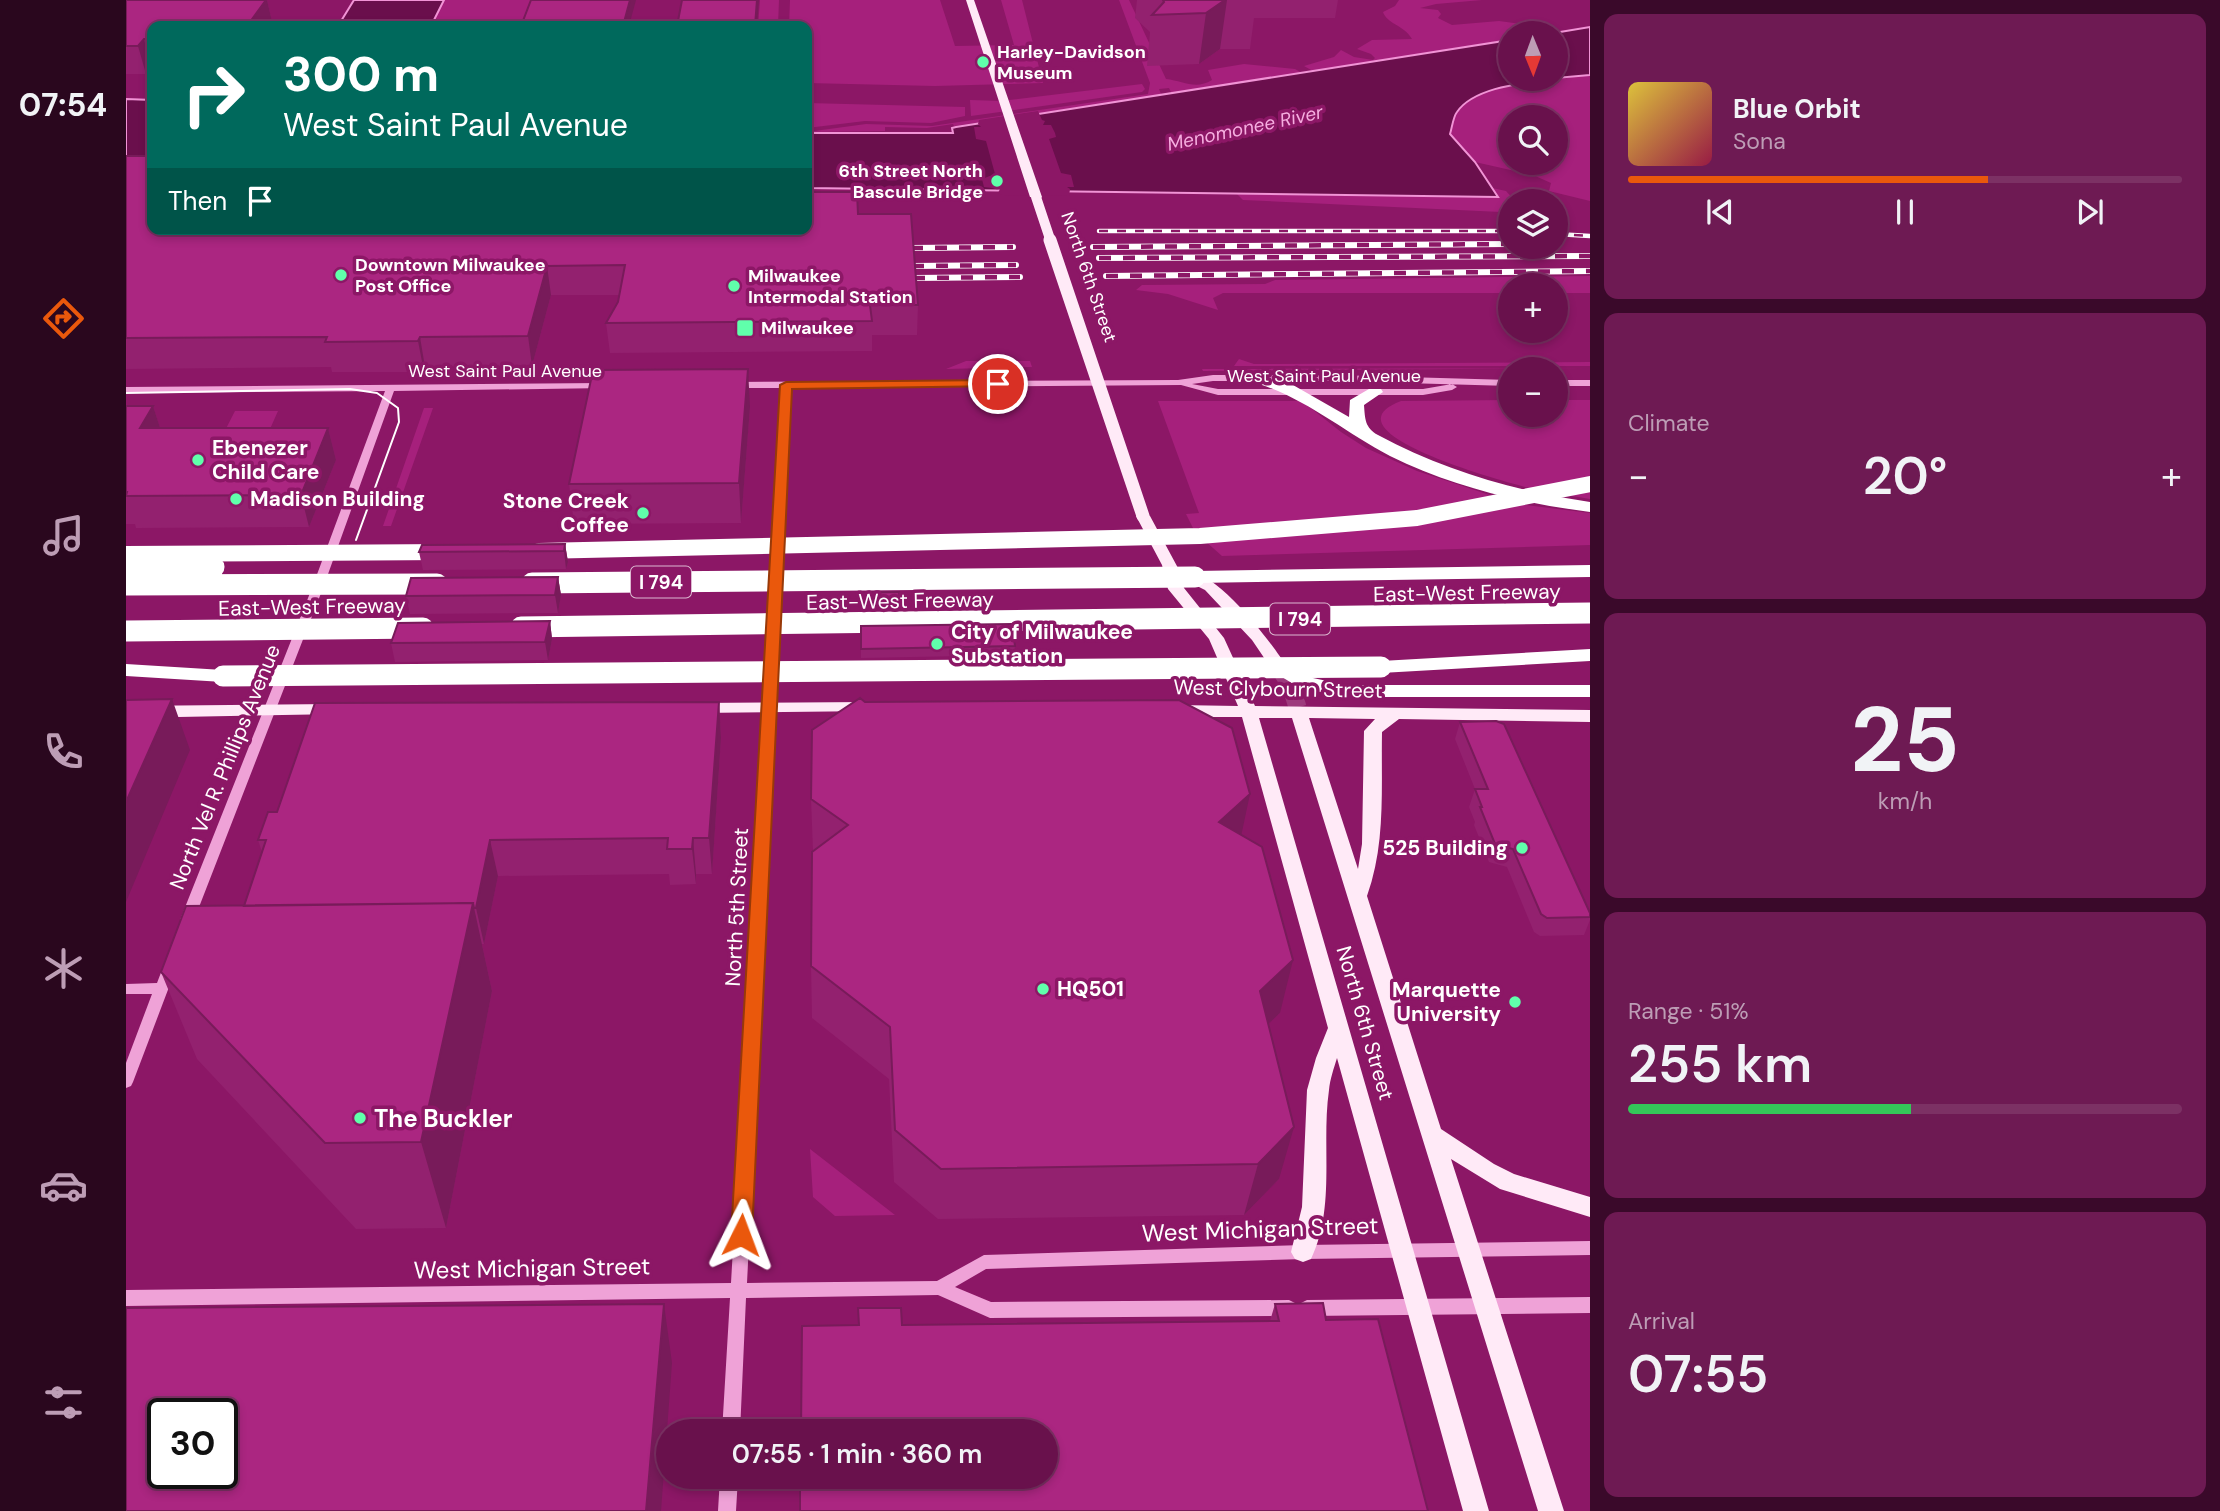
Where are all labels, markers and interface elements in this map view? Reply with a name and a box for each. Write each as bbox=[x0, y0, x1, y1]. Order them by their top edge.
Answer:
north arrow bbox=[1498, 21, 1568, 91]
map controls bbox=[1498, 21, 1568, 427]
place label: Harley-Davidson Museum bbox=[997, 40, 1146, 85]
text: 300 m bbox=[283, 42, 439, 106]
icon: right bbox=[168, 49, 259, 140]
marker: Harley-Davidson Museum bbox=[975, 54, 991, 70]
text: 07:54 bbox=[19, 84, 107, 126]
text: Blue Orbit bbox=[1733, 92, 1861, 126]
water label: Menomonee River bbox=[1165, 99, 1326, 157]
text: West Saint Paul Avenue bbox=[283, 104, 628, 146]
button: search bbox=[1498, 105, 1568, 175]
text: Sona bbox=[1733, 126, 1786, 156]
place label: 6th Street North Bascule Bridge bbox=[839, 159, 983, 204]
marker: 6th Street North Bascule Bridge bbox=[989, 173, 1005, 189]
icon: arrive bbox=[241, 182, 279, 220]
text: Then bbox=[168, 184, 227, 218]
button: layers bbox=[1498, 189, 1568, 259]
icon: previous bbox=[1701, 193, 1739, 231]
icon: pause bbox=[1886, 193, 1924, 231]
icon: next bbox=[2071, 193, 2109, 231]
street label: North 6th Street bbox=[1055, 209, 1123, 345]
place label: Downtown Milwaukee Post Office bbox=[355, 253, 546, 298]
place label: Milwaukee Intermodal Station bbox=[748, 264, 913, 309]
marker: Downtown Milwaukee Post Office bbox=[333, 267, 349, 283]
button: + bbox=[1498, 273, 1568, 343]
marker: Milwaukee Intermodal Station bbox=[726, 278, 742, 294]
icon: directions bbox=[39, 294, 88, 343]
place label: Milwaukee bbox=[761, 316, 854, 340]
marker: Milwaukee bbox=[735, 318, 755, 338]
pin bbox=[968, 354, 1028, 414]
button: − bbox=[1498, 357, 1568, 427]
street label: West Saint Paul Avenue bbox=[408, 359, 602, 383]
street label: West Saint Paul Avenue bbox=[1227, 364, 1421, 388]
icon: arrive bbox=[979, 365, 1017, 403]
text: Climate bbox=[1628, 408, 1710, 438]
place label: Ebenezer Child Care bbox=[212, 434, 319, 486]
text: 20° bbox=[1863, 442, 1947, 510]
text: − bbox=[1628, 451, 1649, 501]
text: + bbox=[2161, 451, 2182, 501]
marker: Ebenezer Child Care bbox=[190, 452, 206, 468]
place label: Madison Building bbox=[250, 485, 425, 513]
place label: Stone Creek Coffee bbox=[503, 487, 629, 539]
marker: Madison Building bbox=[228, 491, 244, 507]
marker: Stone Creek Coffee bbox=[635, 505, 651, 521]
icon: music bbox=[39, 511, 88, 560]
road number: I 794 bbox=[631, 566, 691, 597]
street label: East-West Freeway bbox=[1373, 577, 1561, 609]
street label: East-West Freeway bbox=[806, 585, 994, 617]
street label: East-West Freeway bbox=[218, 591, 406, 623]
road number: I 794 bbox=[1270, 604, 1330, 634]
place label: City of Milwaukee Substation bbox=[951, 618, 1133, 670]
marker: City of Milwaukee Substation bbox=[929, 636, 945, 652]
street label: North Vel R. Phillips Avenue bbox=[163, 640, 287, 894]
street label: West Clybourn Street bbox=[1173, 673, 1383, 705]
text: 25 bbox=[1850, 681, 1960, 799]
icon: phone bbox=[39, 727, 88, 776]
text: km/h bbox=[1878, 786, 1932, 816]
street label: North 5th Street bbox=[719, 827, 755, 987]
place label: 525 Building bbox=[1382, 834, 1508, 862]
marker: 525 Building bbox=[1514, 840, 1530, 856]
street label: North 6th Street bbox=[1330, 943, 1400, 1103]
icon: climate bbox=[39, 944, 88, 993]
place label: HQ501 bbox=[1057, 975, 1124, 1003]
place label: Marquette University bbox=[1392, 976, 1501, 1028]
marker: HQ501 bbox=[1035, 981, 1051, 997]
marker: Marquette University bbox=[1507, 994, 1523, 1010]
text: Range · 51% bbox=[1628, 996, 1749, 1026]
text: 255 km bbox=[1628, 1030, 1812, 1098]
place label: The Buckler bbox=[374, 1103, 513, 1134]
marker: The Buckler bbox=[352, 1110, 368, 1126]
icon: car bbox=[39, 1161, 88, 1210]
position arrow bbox=[704, 1198, 778, 1272]
street label: West Michigan Street bbox=[1141, 1209, 1379, 1249]
street label: West Michigan Street bbox=[413, 1250, 651, 1286]
text: Arrival bbox=[1628, 1306, 1695, 1336]
text: 07:55 bbox=[1628, 1340, 1768, 1408]
icon: filters bbox=[39, 1378, 88, 1427]
speed limit sign: 30 bbox=[147, 1398, 238, 1489]
text: 07:55 · 1 min · 360 m bbox=[732, 1437, 982, 1471]

